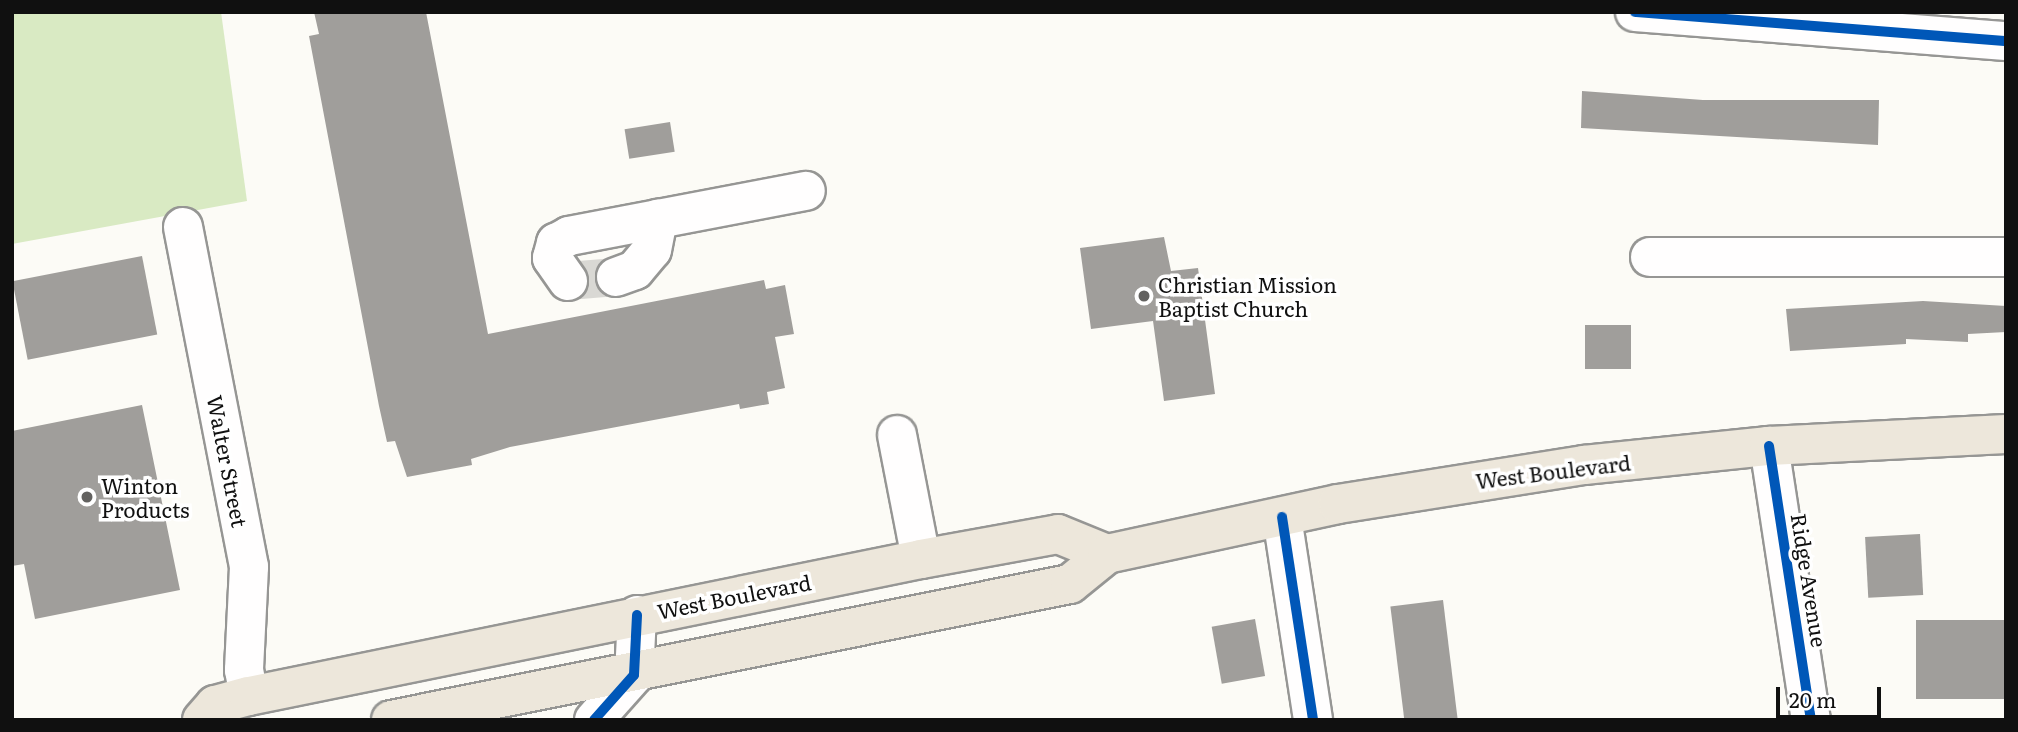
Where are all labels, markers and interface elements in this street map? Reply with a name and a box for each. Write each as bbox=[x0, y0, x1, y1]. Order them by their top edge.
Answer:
place label: Christian Mission Baptist Church bbox=[1158, 271, 1337, 321]
marker: Christian Mission Baptist Church bbox=[1136, 288, 1152, 304]
street label: Walter Street bbox=[203, 393, 253, 529]
street label: West Boulevard bbox=[1474, 449, 1632, 493]
place label: Winton Products bbox=[101, 472, 190, 522]
marker: Winton Products bbox=[79, 489, 95, 505]
street label: Ridge Avenue bbox=[1787, 511, 1833, 649]
street label: West Boulevard bbox=[655, 569, 813, 623]
scale bar bbox=[1780, 672, 1885, 716]
text: 20 m bbox=[1789, 683, 1836, 714]

